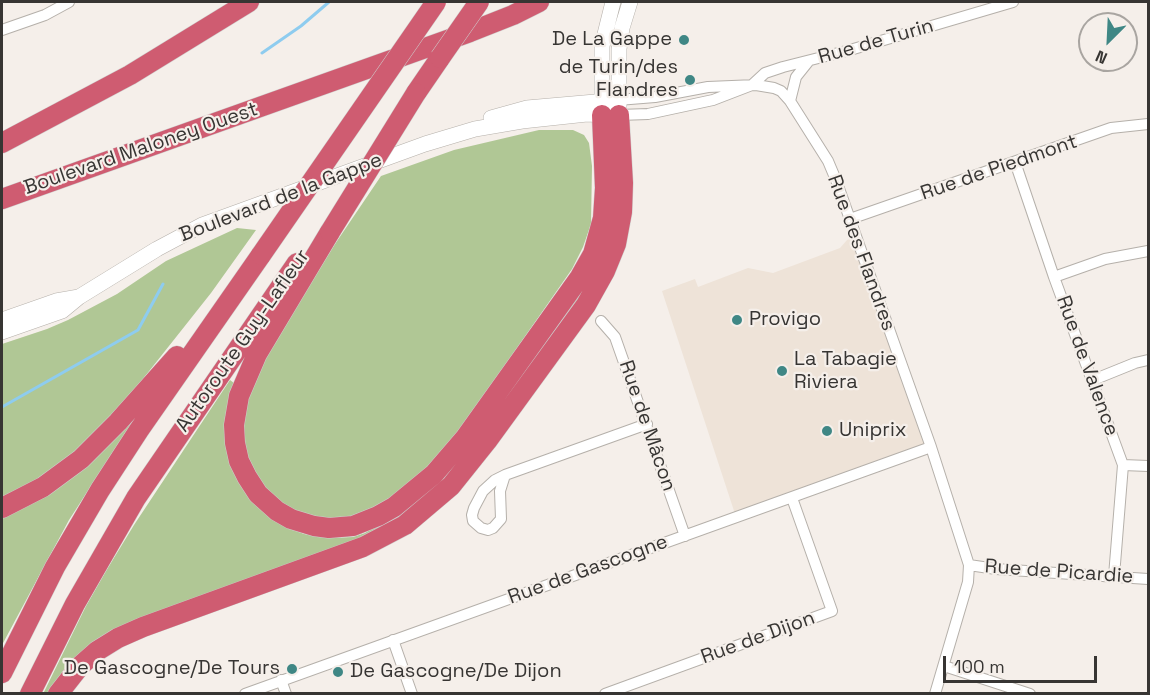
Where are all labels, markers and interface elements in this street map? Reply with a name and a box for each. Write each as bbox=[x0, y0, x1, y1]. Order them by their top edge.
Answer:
north arrow bbox=[1078, 12, 1138, 72]
street label: Rue de Turin bbox=[816, 14, 936, 70]
place label: De La Gappe bbox=[552, 28, 672, 52]
marker: De La Gappe bbox=[677, 33, 691, 47]
text: N bbox=[1092, 45, 1110, 69]
place label: de Turin/des Flandres bbox=[559, 56, 678, 103]
marker: de Turin/des Flandres bbox=[683, 73, 697, 87]
street label: Boulevard Maloney Ouest bbox=[21, 98, 261, 200]
street label: Rue de Piedmont bbox=[918, 130, 1080, 206]
street label: Boulevard de la Gappe bbox=[176, 148, 386, 248]
street label: Rue des Flandres bbox=[822, 172, 900, 334]
street label: Autoroute Guy-Lafleur bbox=[171, 245, 315, 437]
street label: Rue de Valence bbox=[1050, 293, 1124, 439]
place label: Provigo bbox=[749, 308, 821, 332]
marker: Provigo bbox=[730, 313, 744, 327]
place label: La Tabagie Riviera bbox=[794, 348, 897, 395]
street label: Rue de Mâcon bbox=[613, 357, 681, 495]
marker: La Tabagie Riviera bbox=[775, 364, 789, 378]
place label: Uniprix bbox=[839, 419, 907, 443]
marker: Uniprix bbox=[820, 424, 834, 438]
street label: Rue de Gascogne bbox=[505, 530, 671, 610]
street label: Rue de Picardie bbox=[984, 555, 1134, 589]
street label: Rue de Dijon bbox=[698, 606, 818, 670]
scale bar bbox=[946, 644, 1100, 682]
text: 100 m bbox=[954, 655, 1005, 678]
place label: De Gascogne/De Tours bbox=[64, 657, 280, 681]
place label: De Gascogne/De Dijon bbox=[350, 660, 562, 684]
marker: De Gascogne/De Tours bbox=[285, 662, 299, 676]
marker: De Gascogne/De Dijon bbox=[331, 665, 345, 679]

